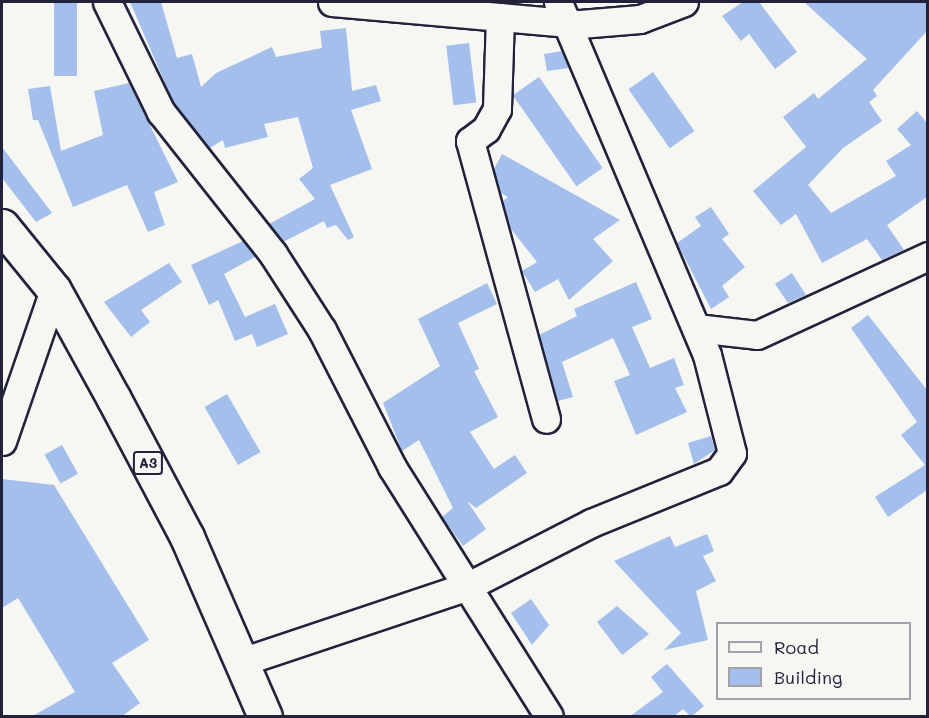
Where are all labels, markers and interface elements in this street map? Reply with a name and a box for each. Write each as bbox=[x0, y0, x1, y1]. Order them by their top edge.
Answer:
road number: A3 bbox=[132, 452, 164, 474]
legend bbox=[716, 622, 911, 700]
text: Road bbox=[774, 635, 819, 659]
text: Building bbox=[774, 665, 842, 689]

